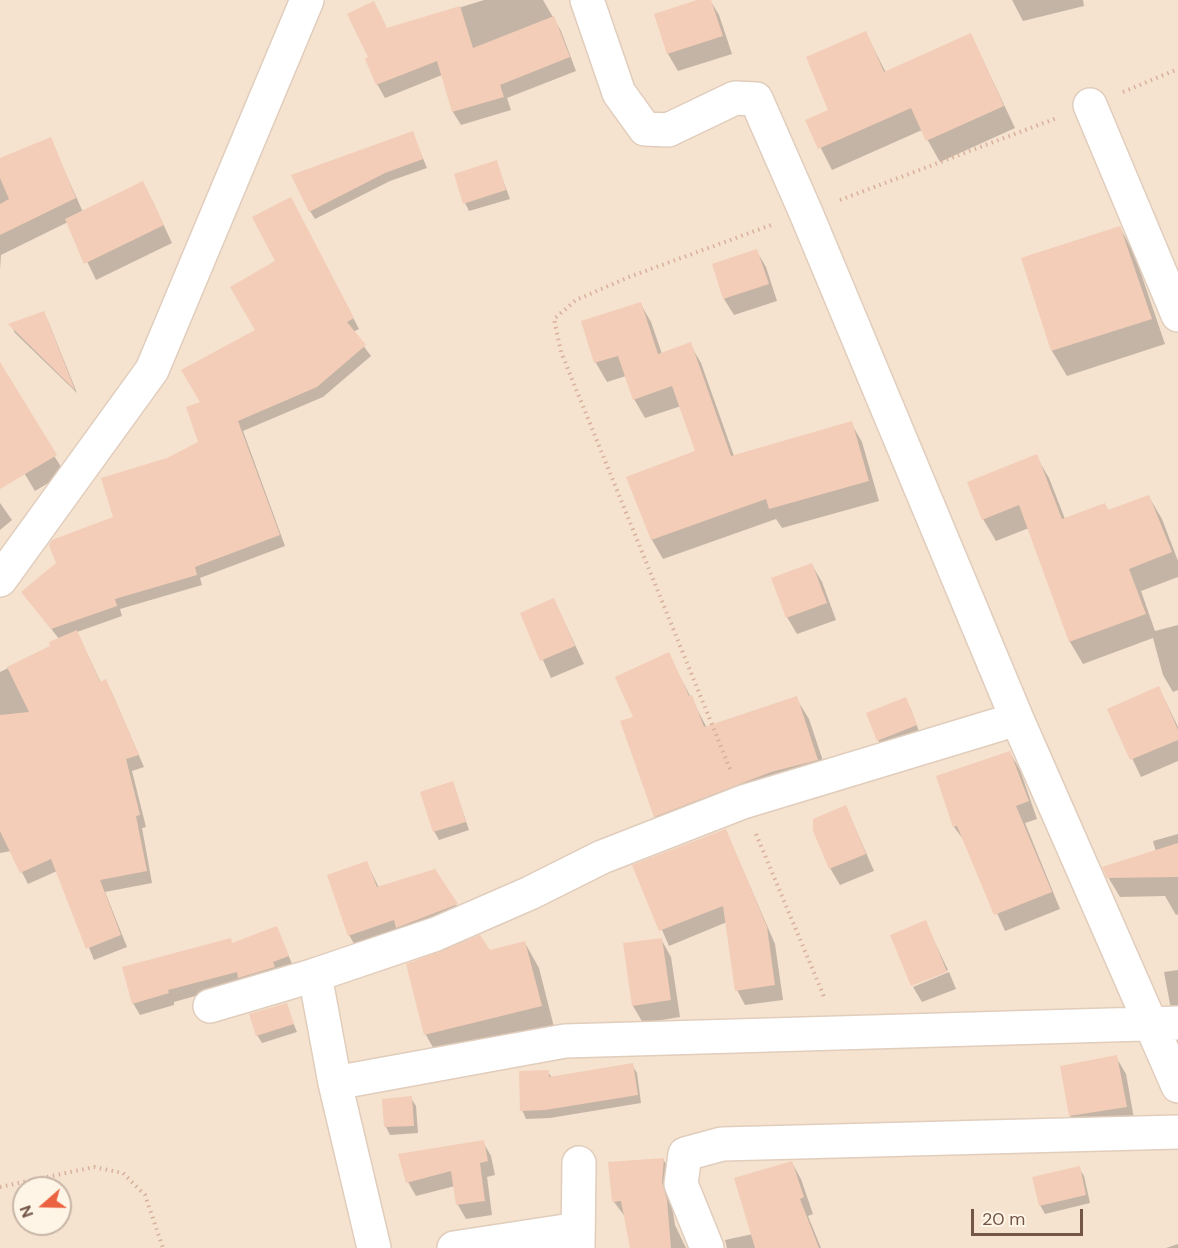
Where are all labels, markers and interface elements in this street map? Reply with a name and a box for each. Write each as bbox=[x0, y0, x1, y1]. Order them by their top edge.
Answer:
north arrow bbox=[12, 1176, 72, 1236]
scale bar bbox=[974, 1197, 1086, 1235]
text: N bbox=[15, 1203, 38, 1221]
text: 20 m bbox=[982, 1207, 1025, 1231]

